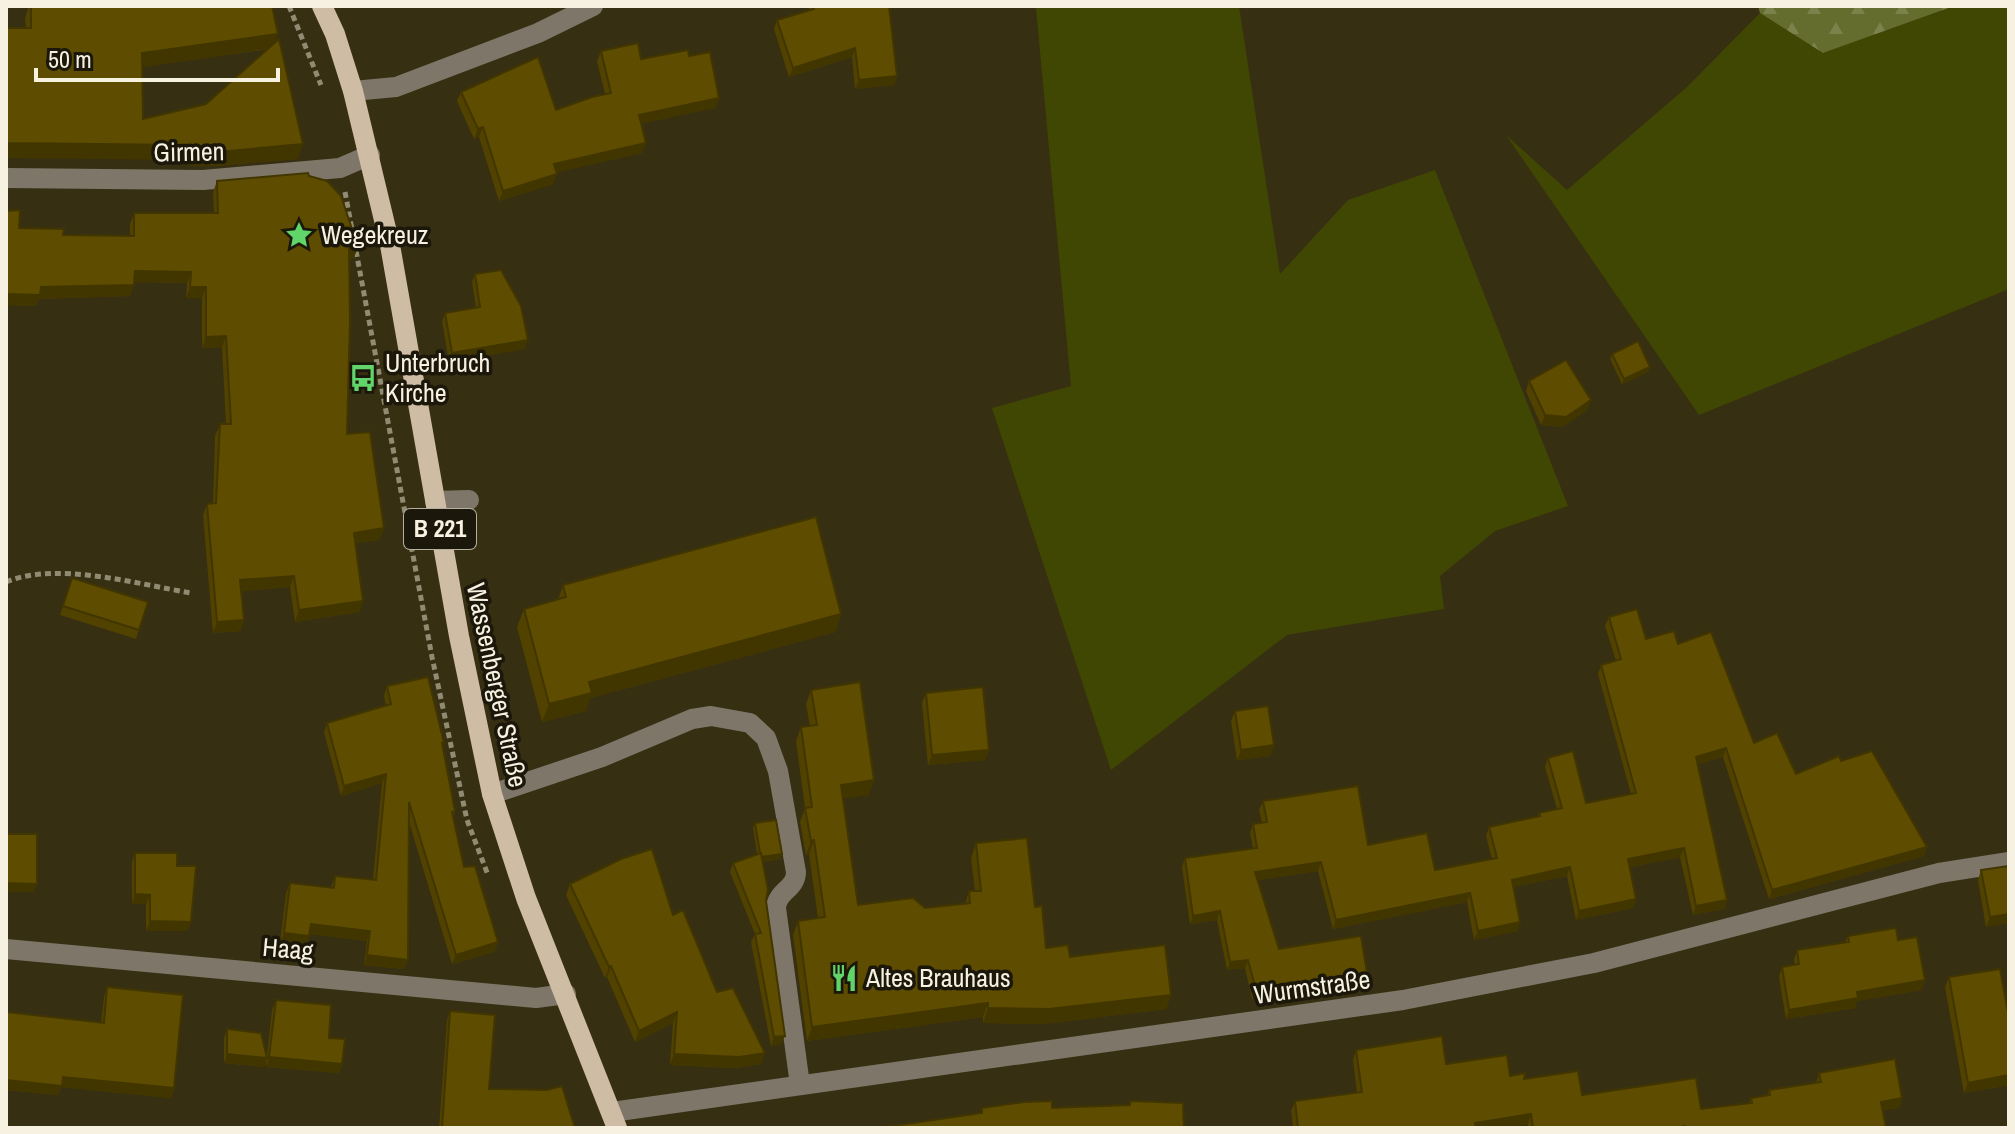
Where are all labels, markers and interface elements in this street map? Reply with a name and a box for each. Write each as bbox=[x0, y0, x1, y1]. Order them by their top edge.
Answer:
scale bar bbox=[36, 32, 278, 82]
text: 50 m bbox=[48, 43, 92, 75]
street label: Girmen bbox=[153, 133, 225, 170]
place label: Wegekreuz bbox=[321, 217, 428, 252]
place icon: Wegekreuz bbox=[284, 220, 314, 250]
place label: Unterbruch Kirche bbox=[385, 345, 490, 410]
bus stop icon: Unterbruch Kirche bbox=[348, 363, 378, 393]
road number: B 221 bbox=[404, 509, 476, 549]
street label: Wassenberger Straße bbox=[459, 580, 536, 790]
street label: Haag bbox=[261, 929, 315, 968]
place label: Altes Brauhaus bbox=[865, 960, 1011, 995]
street label: Wurmstraße bbox=[1252, 961, 1372, 1012]
restaurant icon: Altes Brauhaus bbox=[829, 963, 859, 993]

